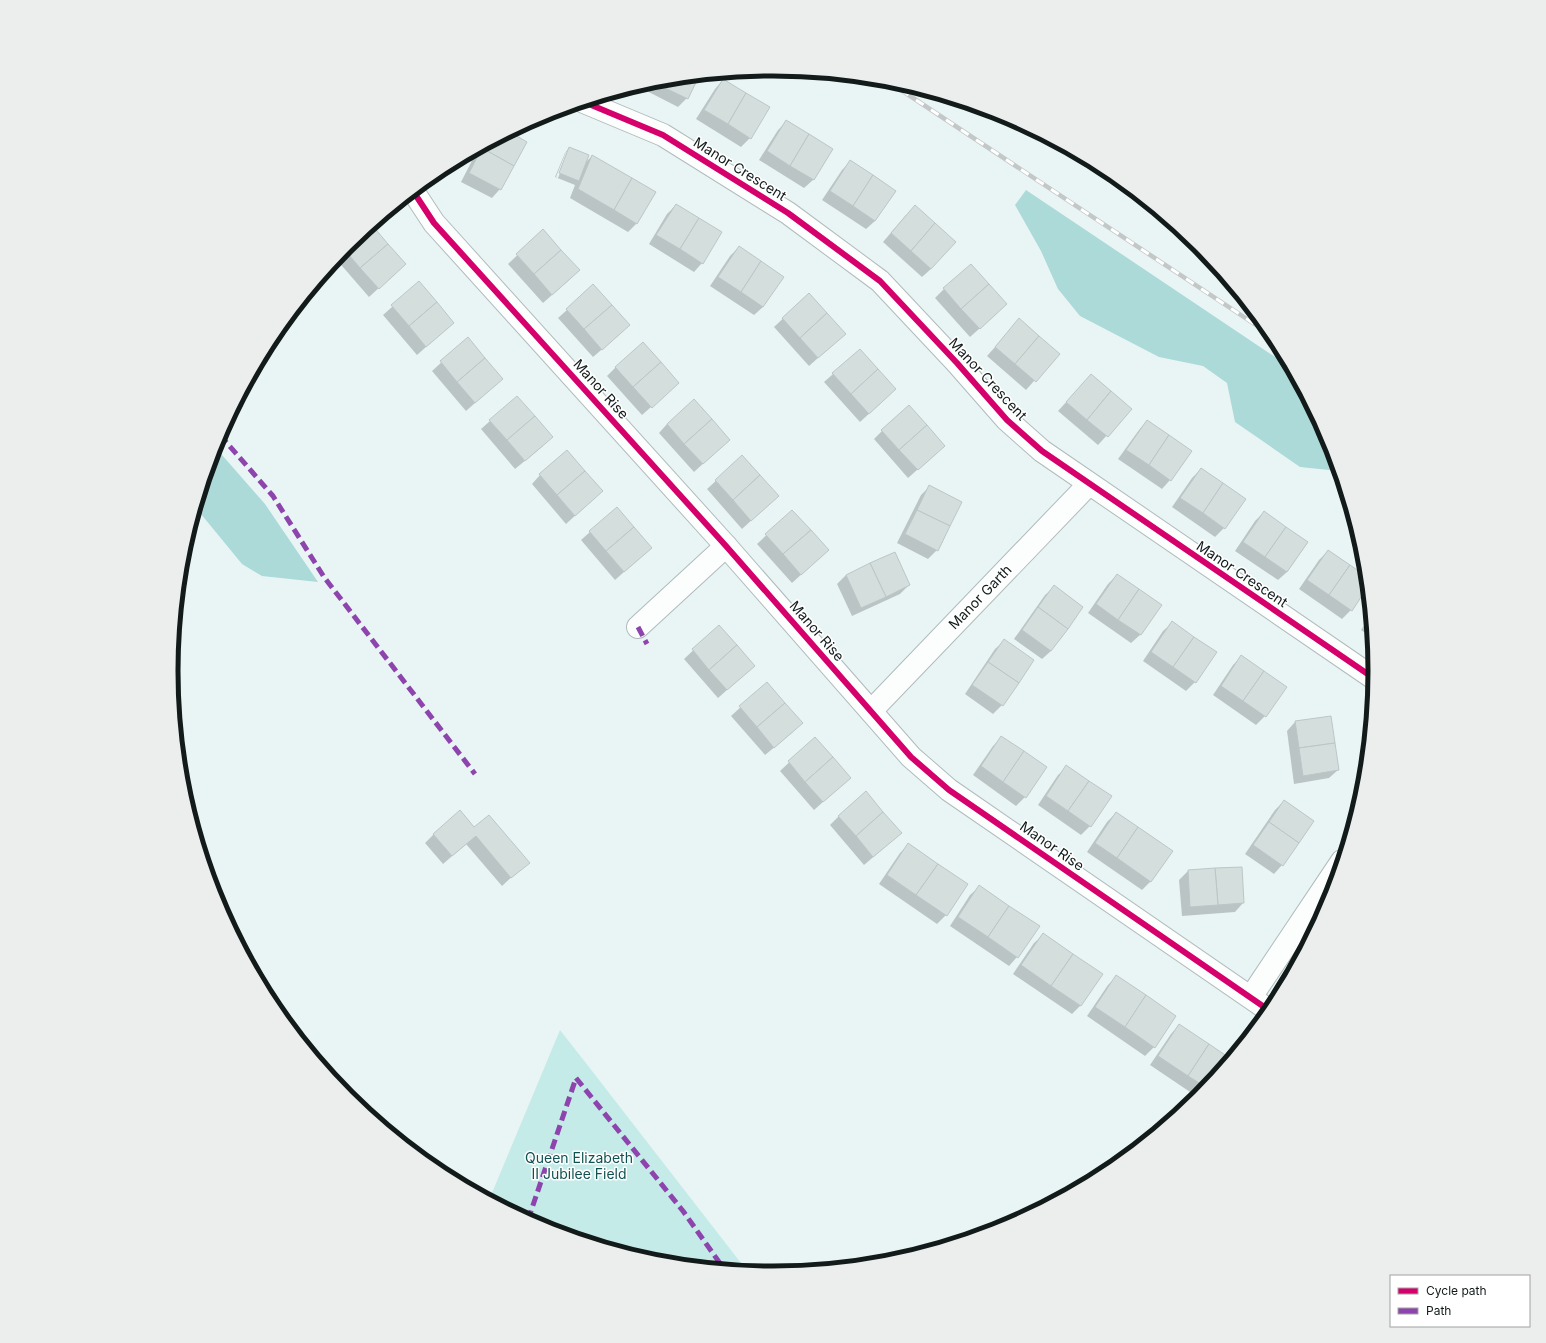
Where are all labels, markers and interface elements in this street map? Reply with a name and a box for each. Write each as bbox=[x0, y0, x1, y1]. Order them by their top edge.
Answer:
street label: Manor Crescent bbox=[691, 133, 790, 204]
street label: Manor Crescent bbox=[946, 334, 1031, 424]
street label: Manor Rise bbox=[570, 355, 633, 422]
street label: Manor Crescent bbox=[1193, 537, 1291, 611]
street label: Manor Garth bbox=[945, 561, 1015, 632]
street label: Manor Rise bbox=[787, 597, 848, 664]
street label: Manor Rise bbox=[1017, 817, 1088, 874]
park label: Queen Elizabeth II Jubilee Field bbox=[525, 1149, 633, 1182]
legend bbox=[1390, 1275, 1530, 1327]
text: Cycle path bbox=[1426, 1283, 1487, 1298]
text: Path bbox=[1426, 1303, 1451, 1318]

